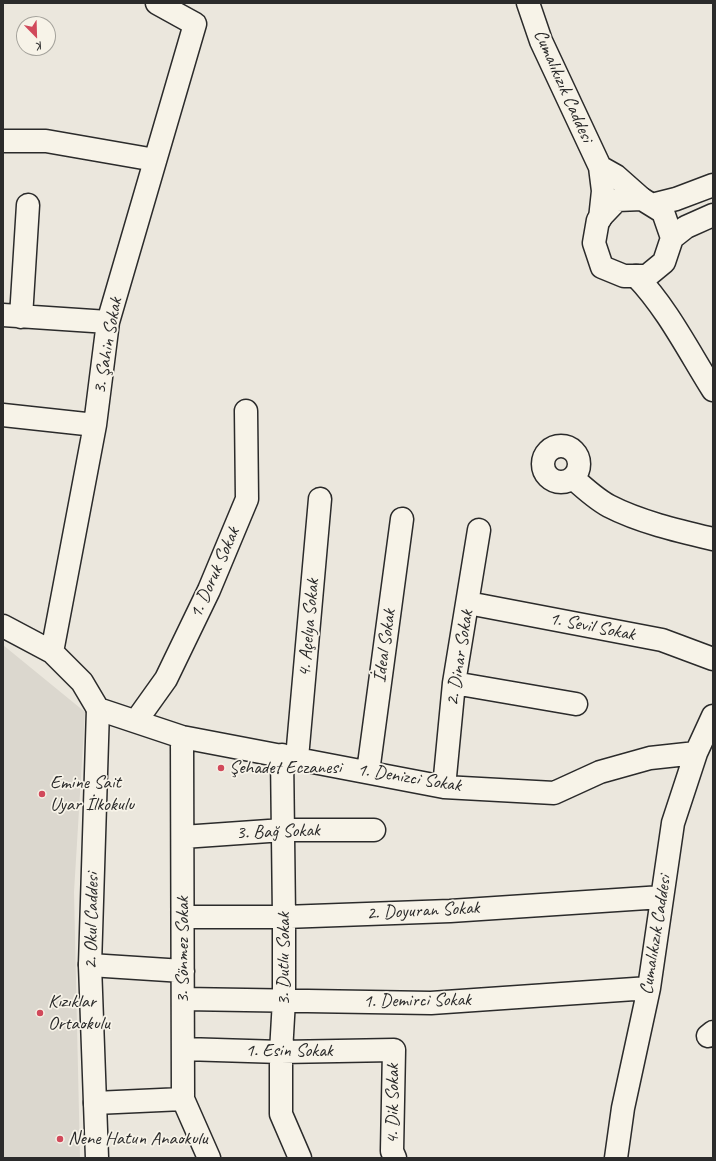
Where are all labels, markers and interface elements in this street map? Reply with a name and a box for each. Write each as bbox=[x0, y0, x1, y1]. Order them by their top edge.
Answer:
north arrow bbox=[16, 16, 56, 56]
street label: Cumalıkızık Caddesi bbox=[528, 26, 598, 146]
text: K bbox=[35, 39, 46, 54]
street label: 3. Şahin Sokak bbox=[88, 296, 128, 396]
street label: 1. Doruk Sokak bbox=[185, 524, 245, 622]
street label: 4. Açelya Sokak bbox=[293, 578, 325, 678]
street label: İdeal Sokak bbox=[369, 608, 401, 684]
street label: 1. Sevil Sokak bbox=[547, 608, 637, 646]
street label: 2. Dinar Sokak bbox=[441, 609, 479, 707]
place label: Şehadet Eczanesi bbox=[229, 757, 341, 779]
street label: 1. Denizci Sokak bbox=[355, 759, 463, 797]
marker: Şehadet Eczanesi bbox=[216, 763, 226, 773]
place label: Emine Sait Uyar İlkokulu bbox=[50, 772, 134, 816]
marker: Emine Sait Uyar İlkokulu bbox=[37, 789, 47, 799]
street label: 3. Bağ Sokak bbox=[236, 819, 320, 845]
street label: 2. Okul Caddesi bbox=[80, 872, 104, 970]
street label: Cumalıkızık Caddesi bbox=[635, 874, 677, 996]
street label: 3. Sönmez Sokak bbox=[172, 896, 194, 1004]
street label: 2. Doyuran Sokak bbox=[366, 897, 480, 925]
street label: 3. Dutlu Sokak bbox=[273, 912, 295, 1006]
street label: 1. Demirci Sokak bbox=[363, 989, 471, 1013]
place label: Kızıklar Ortaokulu bbox=[48, 991, 110, 1035]
marker: Kızıklar Ortaokulu bbox=[35, 1008, 45, 1018]
street label: 1. Esin Sokak bbox=[245, 1040, 333, 1062]
street label: 4. Dik Sokak bbox=[382, 1064, 404, 1144]
place label: Nene Hatun Anaokulu bbox=[68, 1128, 208, 1150]
marker: Nene Hatun Anaokulu bbox=[55, 1134, 65, 1144]

